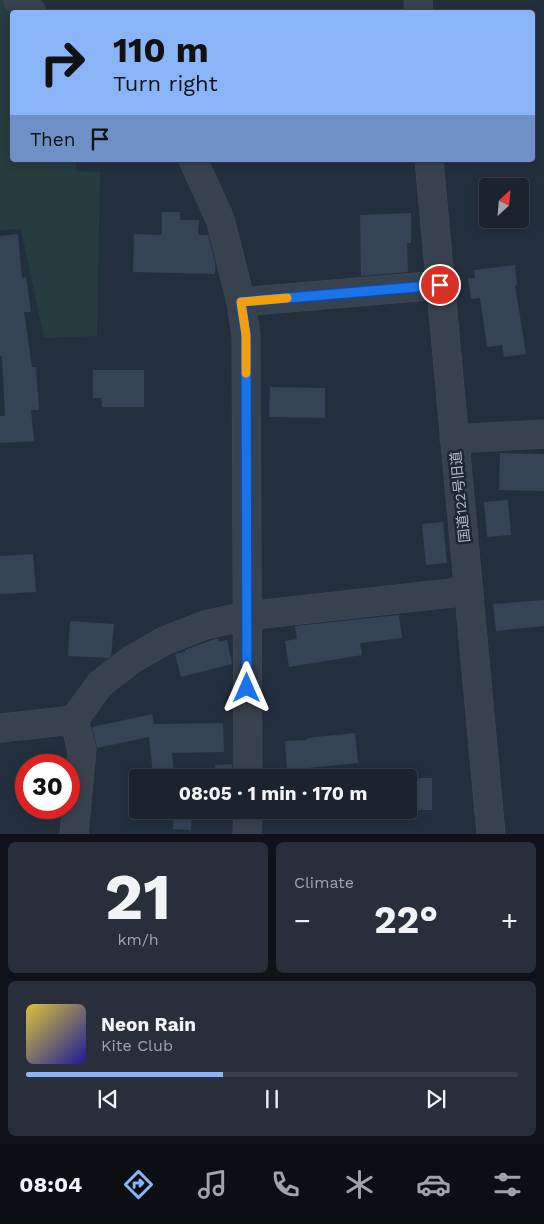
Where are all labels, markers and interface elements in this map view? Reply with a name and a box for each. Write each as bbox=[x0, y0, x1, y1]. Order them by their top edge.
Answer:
text: 110 m bbox=[113, 29, 209, 71]
icon: right bbox=[30, 30, 95, 95]
text: Turn right bbox=[113, 71, 218, 96]
icon: arrive bbox=[86, 125, 114, 153]
text: Then bbox=[30, 128, 76, 151]
north arrow bbox=[479, 178, 529, 228]
map controls bbox=[479, 178, 529, 228]
pin bbox=[419, 264, 461, 306]
icon: arrive bbox=[426, 271, 454, 299]
street label: 国道122号旧道 bbox=[447, 451, 473, 543]
position arrow bbox=[220, 661, 272, 713]
speed limit sign: 30 bbox=[15, 754, 80, 819]
text: 08:05 · 1 min · 170 m bbox=[179, 782, 367, 805]
text: 21 bbox=[105, 859, 171, 935]
text: Climate bbox=[294, 873, 354, 892]
text: 22° bbox=[374, 898, 438, 942]
text: − bbox=[294, 904, 311, 937]
text: + bbox=[501, 904, 518, 937]
text: km/h bbox=[117, 930, 159, 949]
text: Neon Rain bbox=[101, 1013, 196, 1036]
text: Kite Club bbox=[101, 1036, 173, 1055]
icon: previous bbox=[94, 1085, 122, 1113]
icon: pause bbox=[258, 1085, 286, 1113]
icon: next bbox=[422, 1085, 450, 1113]
icon: directions bbox=[121, 1167, 156, 1202]
icon: music bbox=[195, 1167, 230, 1202]
icon: phone bbox=[268, 1167, 303, 1202]
icon: climate bbox=[342, 1167, 377, 1202]
icon: car bbox=[416, 1167, 451, 1202]
icon: filters bbox=[490, 1167, 525, 1202]
text: 08:04 bbox=[19, 1172, 82, 1197]

